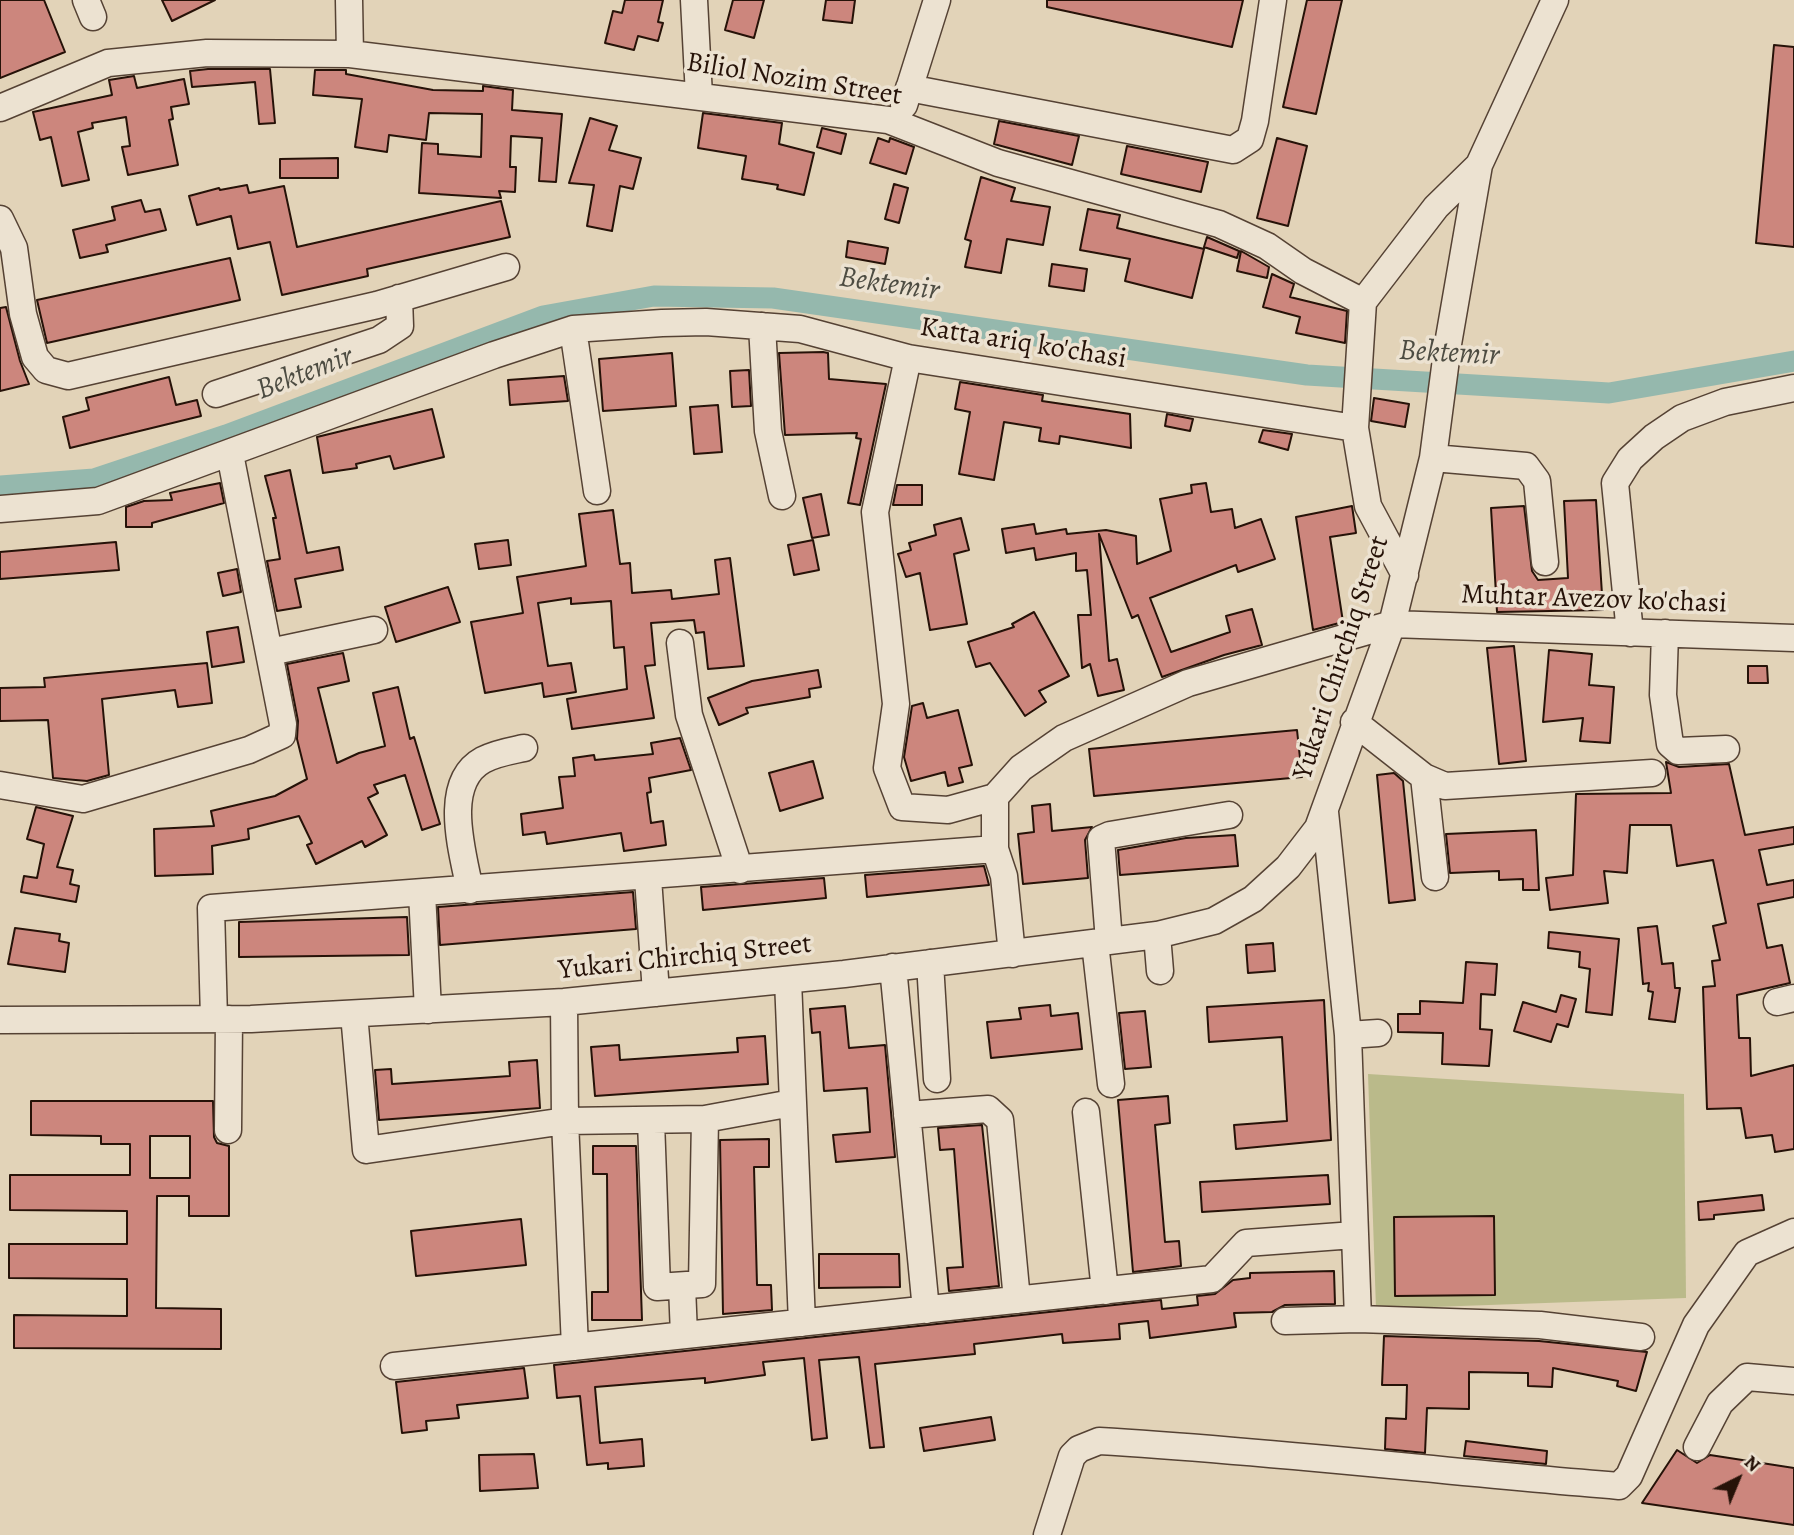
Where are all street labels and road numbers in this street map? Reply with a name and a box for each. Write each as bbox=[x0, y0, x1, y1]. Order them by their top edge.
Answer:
street label: Biliol Nozim Street bbox=[684, 46, 904, 114]
street label: Katta ariq ko'chasi bbox=[917, 311, 1129, 377]
street label: Yukari Chirchiq Street bbox=[1287, 532, 1397, 784]
street label: Muhtar Avezov ko'chasi bbox=[1460, 579, 1728, 621]
street label: Yukari Chirchiq Street bbox=[557, 928, 813, 988]

